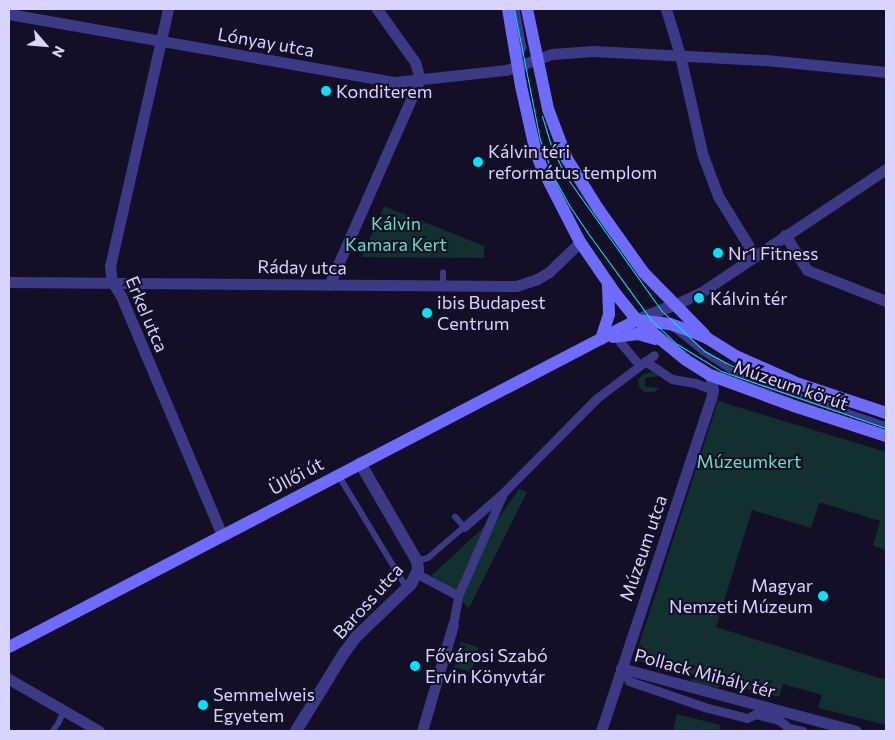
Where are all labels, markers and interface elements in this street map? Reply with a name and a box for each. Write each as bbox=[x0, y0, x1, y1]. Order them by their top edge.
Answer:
north arrow bbox=[20, 20, 70, 70]
street label: Lónyay utca bbox=[216, 23, 316, 61]
text: N bbox=[49, 44, 69, 61]
place label: Konditerem bbox=[336, 80, 432, 102]
marker: Konditerem bbox=[320, 85, 332, 97]
place label: Kálvin téri református templom bbox=[488, 141, 657, 183]
marker: Kálvin téri református templom bbox=[472, 156, 484, 168]
park label: Kálvin Kamara Kert bbox=[345, 213, 447, 255]
place label: Nr1 Fitness bbox=[728, 242, 818, 264]
marker: Nr1 Fitness bbox=[712, 247, 724, 259]
street label: Ráday utca bbox=[257, 255, 347, 279]
street label: Erkel utca bbox=[121, 273, 173, 355]
place label: Kálvin tér bbox=[710, 287, 788, 309]
marker: Kálvin tér bbox=[692, 291, 706, 305]
place label: ibis Budapest Centrum bbox=[437, 292, 546, 334]
marker: ibis Budapest Centrum bbox=[421, 307, 433, 319]
street label: Múzeum körút bbox=[731, 355, 851, 415]
park label: Múzeumkert bbox=[697, 450, 801, 472]
street label: Üllői út bbox=[265, 453, 327, 499]
street label: Múzeum utca bbox=[615, 492, 671, 604]
street label: Baross utca bbox=[329, 559, 407, 643]
place label: Magyar Nemzeti Múzeum bbox=[669, 575, 813, 618]
marker: Magyar Nemzeti Múzeum bbox=[817, 590, 829, 602]
street label: Pollack Mihály tér bbox=[632, 644, 778, 702]
place label: Fővárosi Szabó Ervin Könyvtár bbox=[425, 645, 548, 688]
marker: Fővárosi Szabó Ervin Könyvtár bbox=[409, 660, 421, 672]
place label: Semmelweis Egyetem bbox=[213, 684, 315, 726]
marker: Semmelweis Egyetem bbox=[197, 699, 209, 711]

